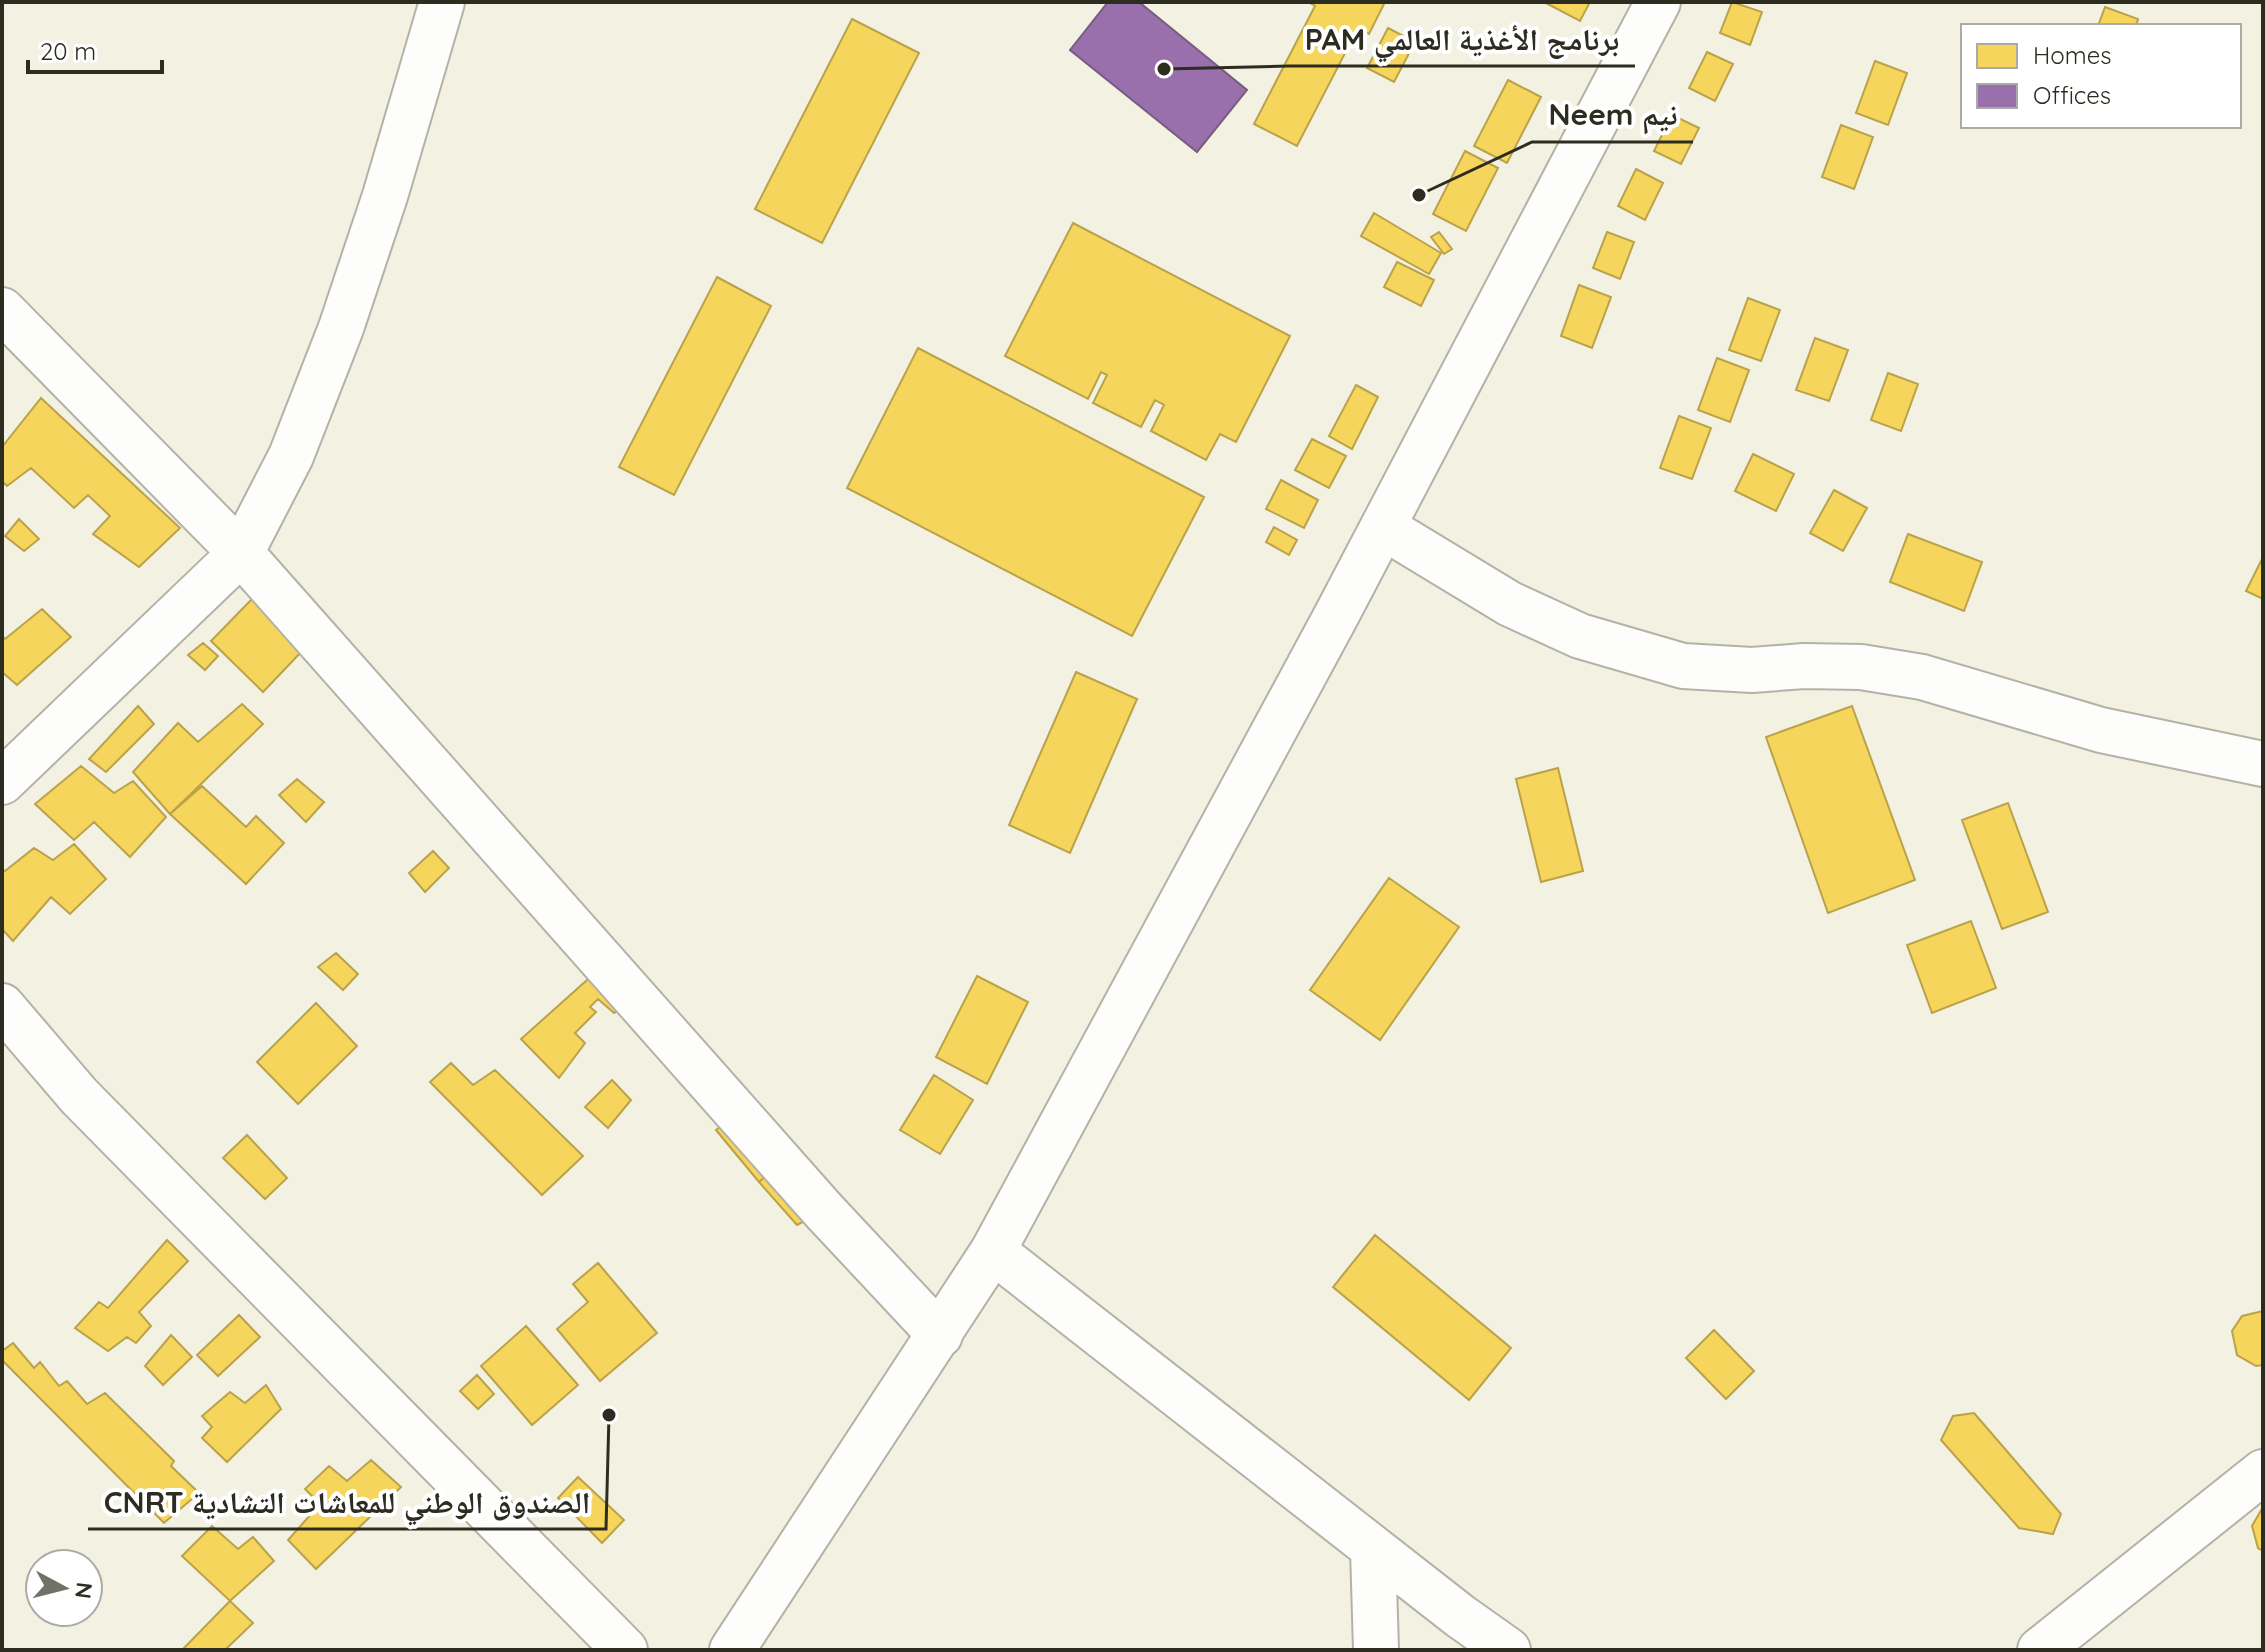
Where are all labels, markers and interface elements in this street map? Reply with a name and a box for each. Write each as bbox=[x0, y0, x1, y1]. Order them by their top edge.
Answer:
callout: PAM برنامج الأغذية العالمي bbox=[1288, 12, 1635, 66]
text: PAM برنامج الأغذية العالمي bbox=[1305, 20, 1619, 63]
scale bar bbox=[28, 24, 162, 74]
legend bbox=[1961, 24, 2241, 128]
text: 20 m bbox=[40, 36, 96, 66]
text: Homes bbox=[2033, 40, 2111, 70]
text: Offices bbox=[2033, 80, 2111, 110]
callout: Neem نيم bbox=[1532, 88, 1693, 142]
text: Neem نيم bbox=[1548, 95, 1678, 135]
callout: CNRT الصندوق الوطني للمعاشات التشادية bbox=[88, 1475, 606, 1529]
text: CNRT الصندوق الوطني للمعاشات التشادية bbox=[104, 1483, 590, 1526]
north arrow bbox=[24, 1548, 104, 1628]
text: N bbox=[69, 1581, 99, 1600]

